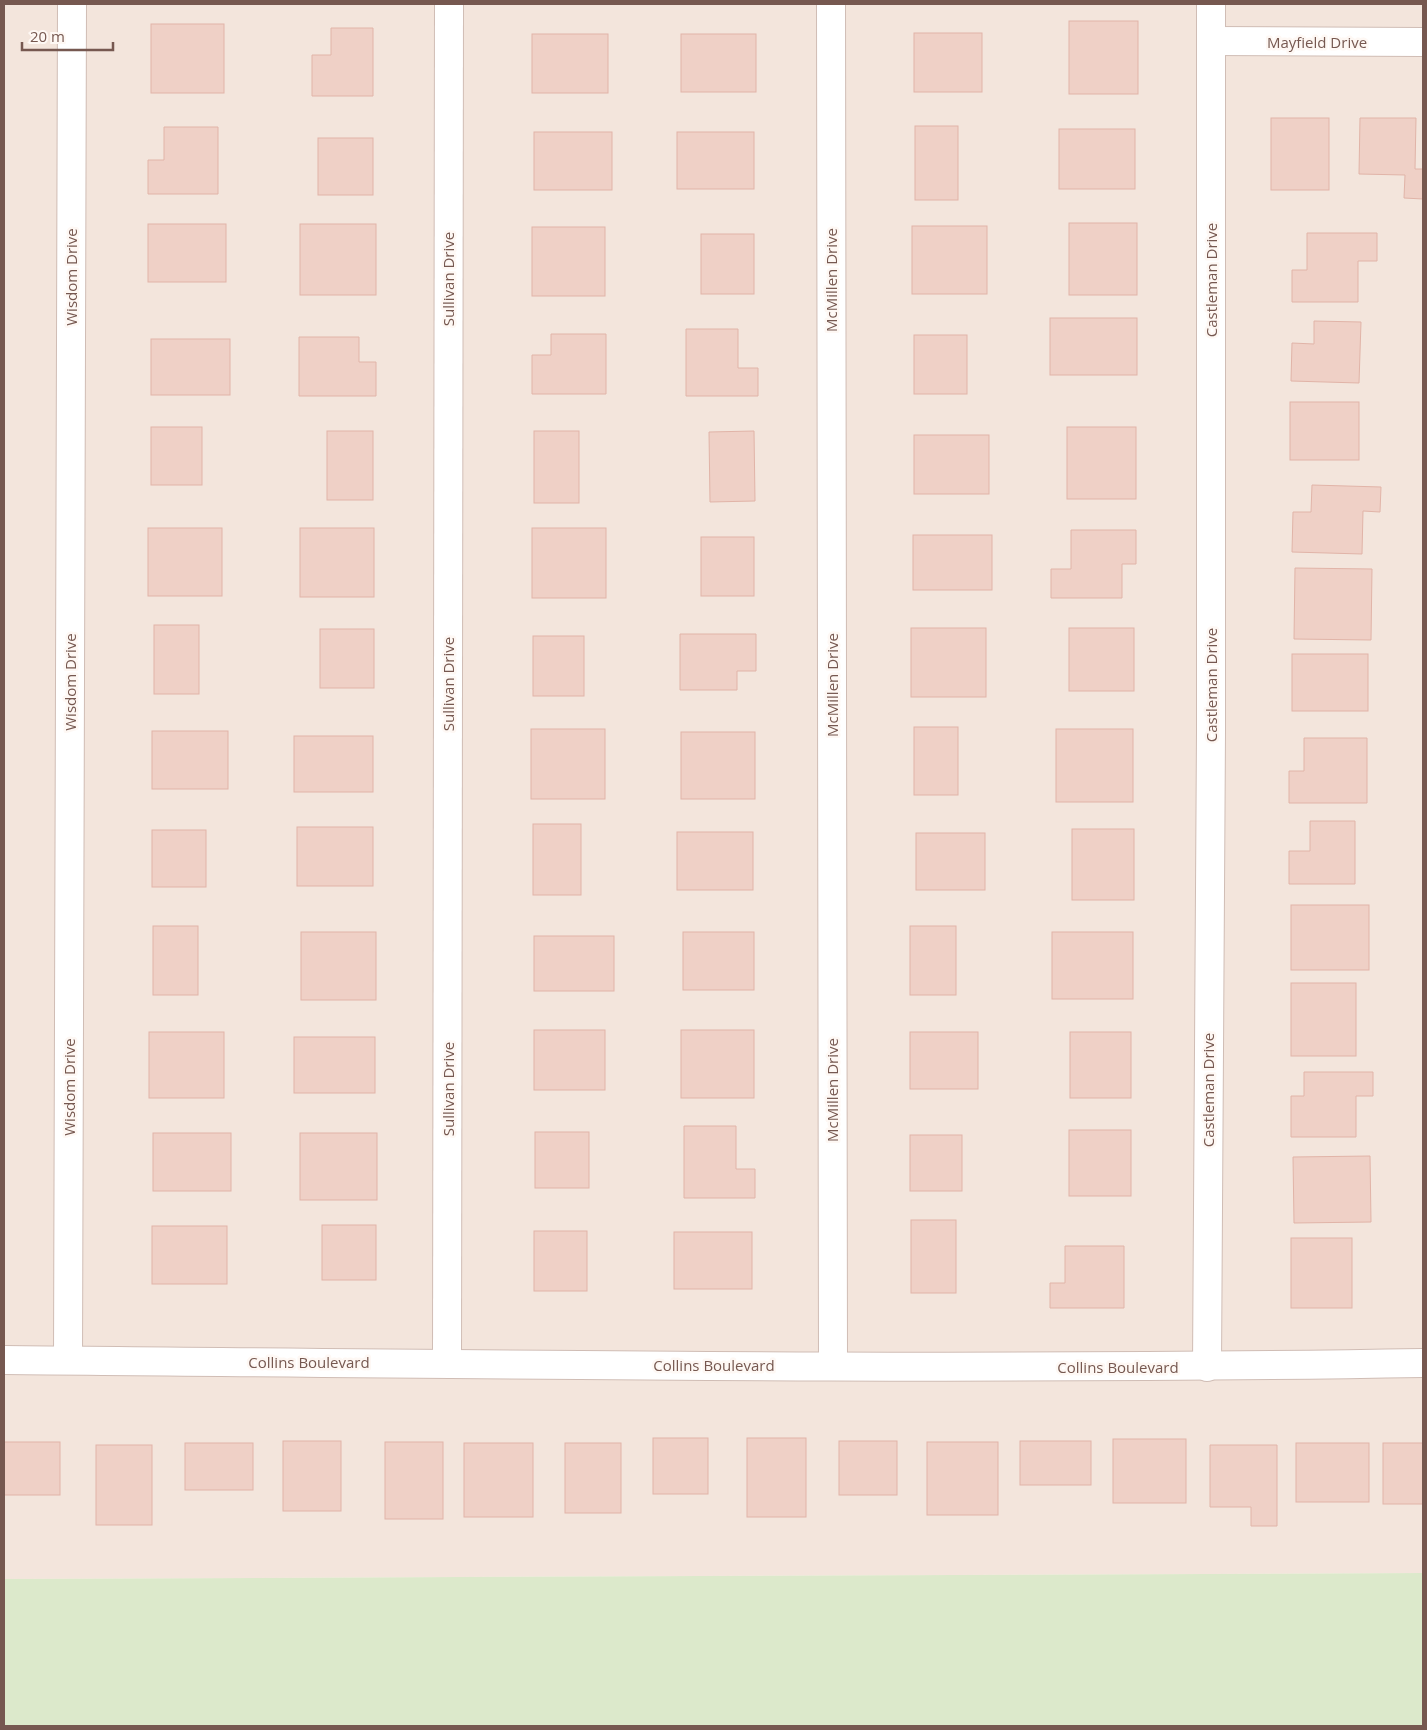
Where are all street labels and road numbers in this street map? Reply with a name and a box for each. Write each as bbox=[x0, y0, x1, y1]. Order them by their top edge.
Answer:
street label: Mayfield Drive bbox=[1267, 32, 1367, 52]
street label: Castleman Drive bbox=[1201, 223, 1221, 337]
street label: Wisdom Drive bbox=[61, 228, 81, 326]
street label: McMillen Drive bbox=[821, 228, 841, 332]
street label: Sullivan Drive bbox=[438, 232, 458, 326]
street label: Castleman Drive bbox=[1201, 628, 1221, 742]
street label: Wisdom Drive bbox=[60, 633, 80, 731]
street label: McMillen Drive bbox=[822, 633, 842, 737]
street label: Sullivan Drive bbox=[438, 637, 458, 731]
street label: Castleman Drive bbox=[1198, 1033, 1218, 1147]
street label: Wisdom Drive bbox=[59, 1038, 79, 1136]
street label: McMillen Drive bbox=[822, 1038, 842, 1142]
street label: Sullivan Drive bbox=[438, 1042, 458, 1136]
street label: Collins Boulevard bbox=[248, 1352, 370, 1372]
street label: Collins Boulevard bbox=[653, 1355, 775, 1375]
street label: Collins Boulevard bbox=[1057, 1357, 1179, 1377]

